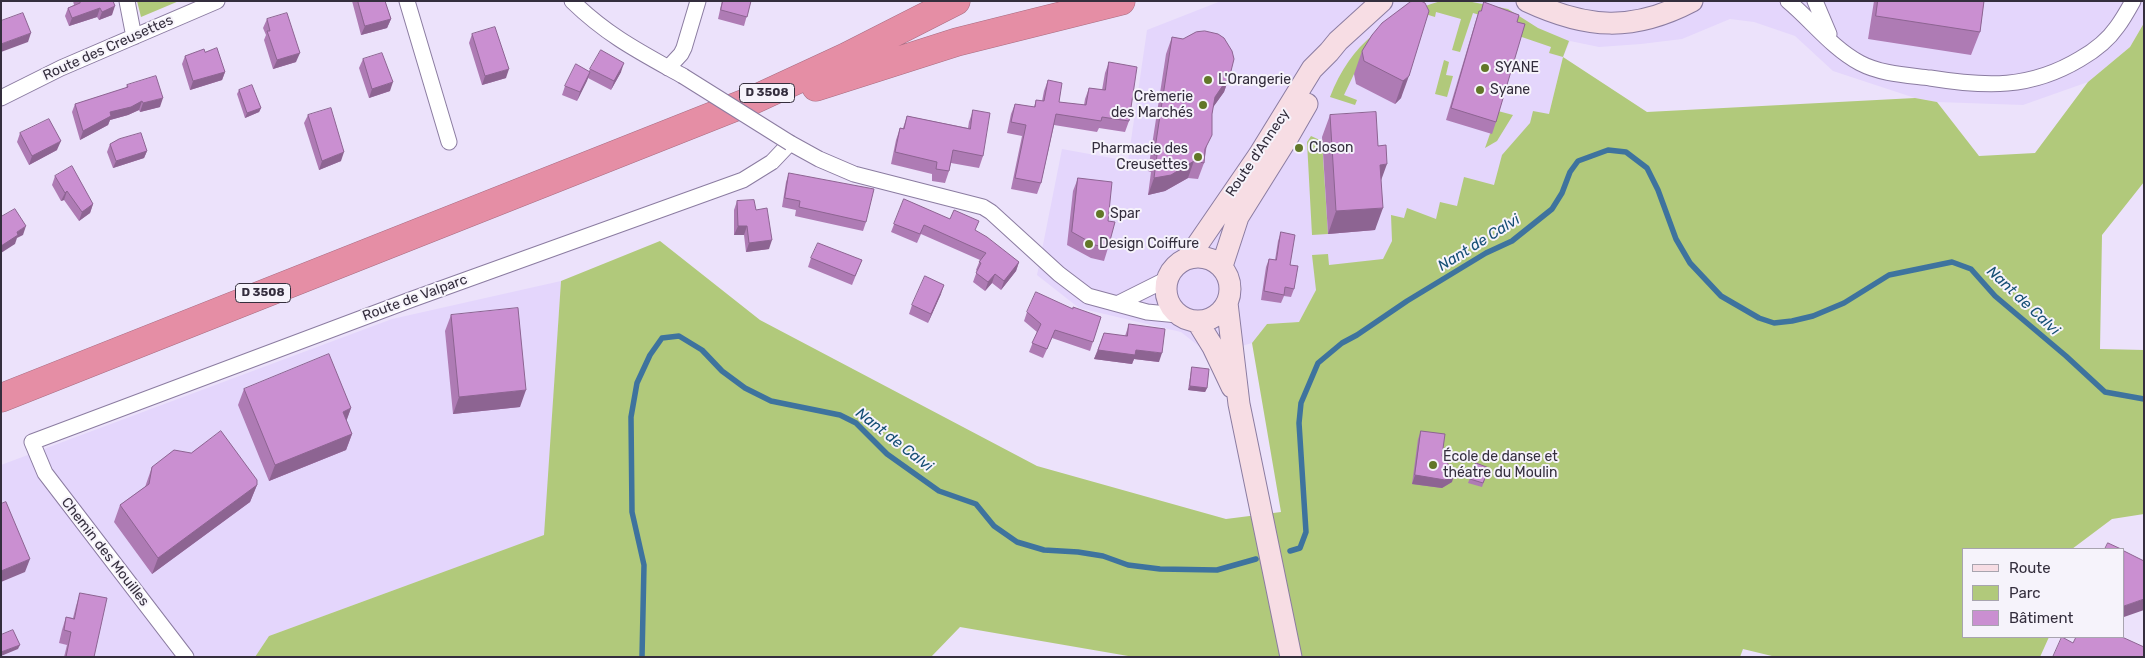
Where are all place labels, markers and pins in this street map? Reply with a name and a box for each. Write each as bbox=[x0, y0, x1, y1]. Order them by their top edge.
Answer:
place label: SYANE bbox=[1495, 60, 1539, 76]
marker: SYANE bbox=[1479, 62, 1491, 74]
place label: L'Orangerie bbox=[1218, 72, 1291, 88]
marker: L'Orangerie bbox=[1202, 74, 1214, 86]
place label: Syane bbox=[1490, 82, 1530, 98]
marker: Syane bbox=[1474, 84, 1486, 96]
place label: Crèmerie des Marchés bbox=[1111, 89, 1193, 121]
marker: Crèmerie des Marchés bbox=[1197, 99, 1209, 111]
place label: Closon bbox=[1309, 140, 1353, 156]
place label: Pharmacie des Creusettes bbox=[1092, 141, 1188, 174]
marker: Closon bbox=[1293, 142, 1305, 154]
marker: Pharmacie des Creusettes bbox=[1192, 151, 1204, 163]
place label: Spar bbox=[1110, 206, 1140, 222]
marker: Spar bbox=[1094, 208, 1106, 220]
place label: Design Coiffure bbox=[1099, 236, 1199, 252]
marker: Design Coiffure bbox=[1083, 238, 1095, 250]
place label: École de danse et théatre du Moulin bbox=[1443, 449, 1558, 482]
marker: École de danse et théatre du Moulin bbox=[1427, 459, 1439, 471]

